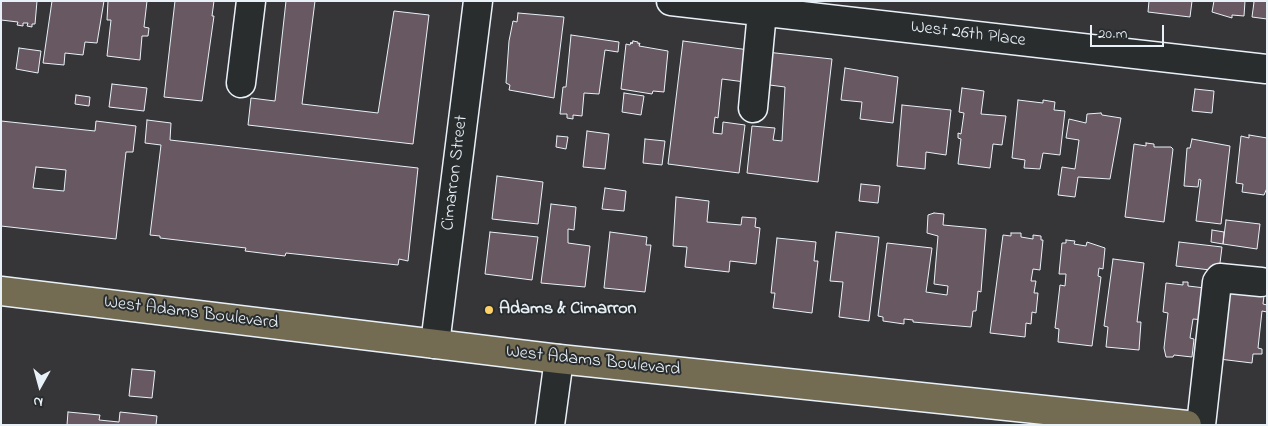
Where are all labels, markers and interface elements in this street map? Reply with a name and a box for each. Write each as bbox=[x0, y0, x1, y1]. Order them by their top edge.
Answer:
scale bar bbox=[1093, 15, 1167, 47]
street label: West 26th Place bbox=[909, 17, 1027, 53]
text: 20 m bbox=[1098, 23, 1127, 45]
street label: Cimarron Street bbox=[438, 114, 474, 232]
street label: West Adams Boulevard bbox=[103, 293, 279, 335]
place label: Adams & Cimarron bbox=[499, 299, 636, 321]
marker: Adams & Cimarron bbox=[483, 304, 495, 316]
street label: West Adams Boulevard bbox=[505, 342, 681, 382]
north arrow bbox=[15, 361, 65, 411]
text: N bbox=[32, 390, 44, 412]

